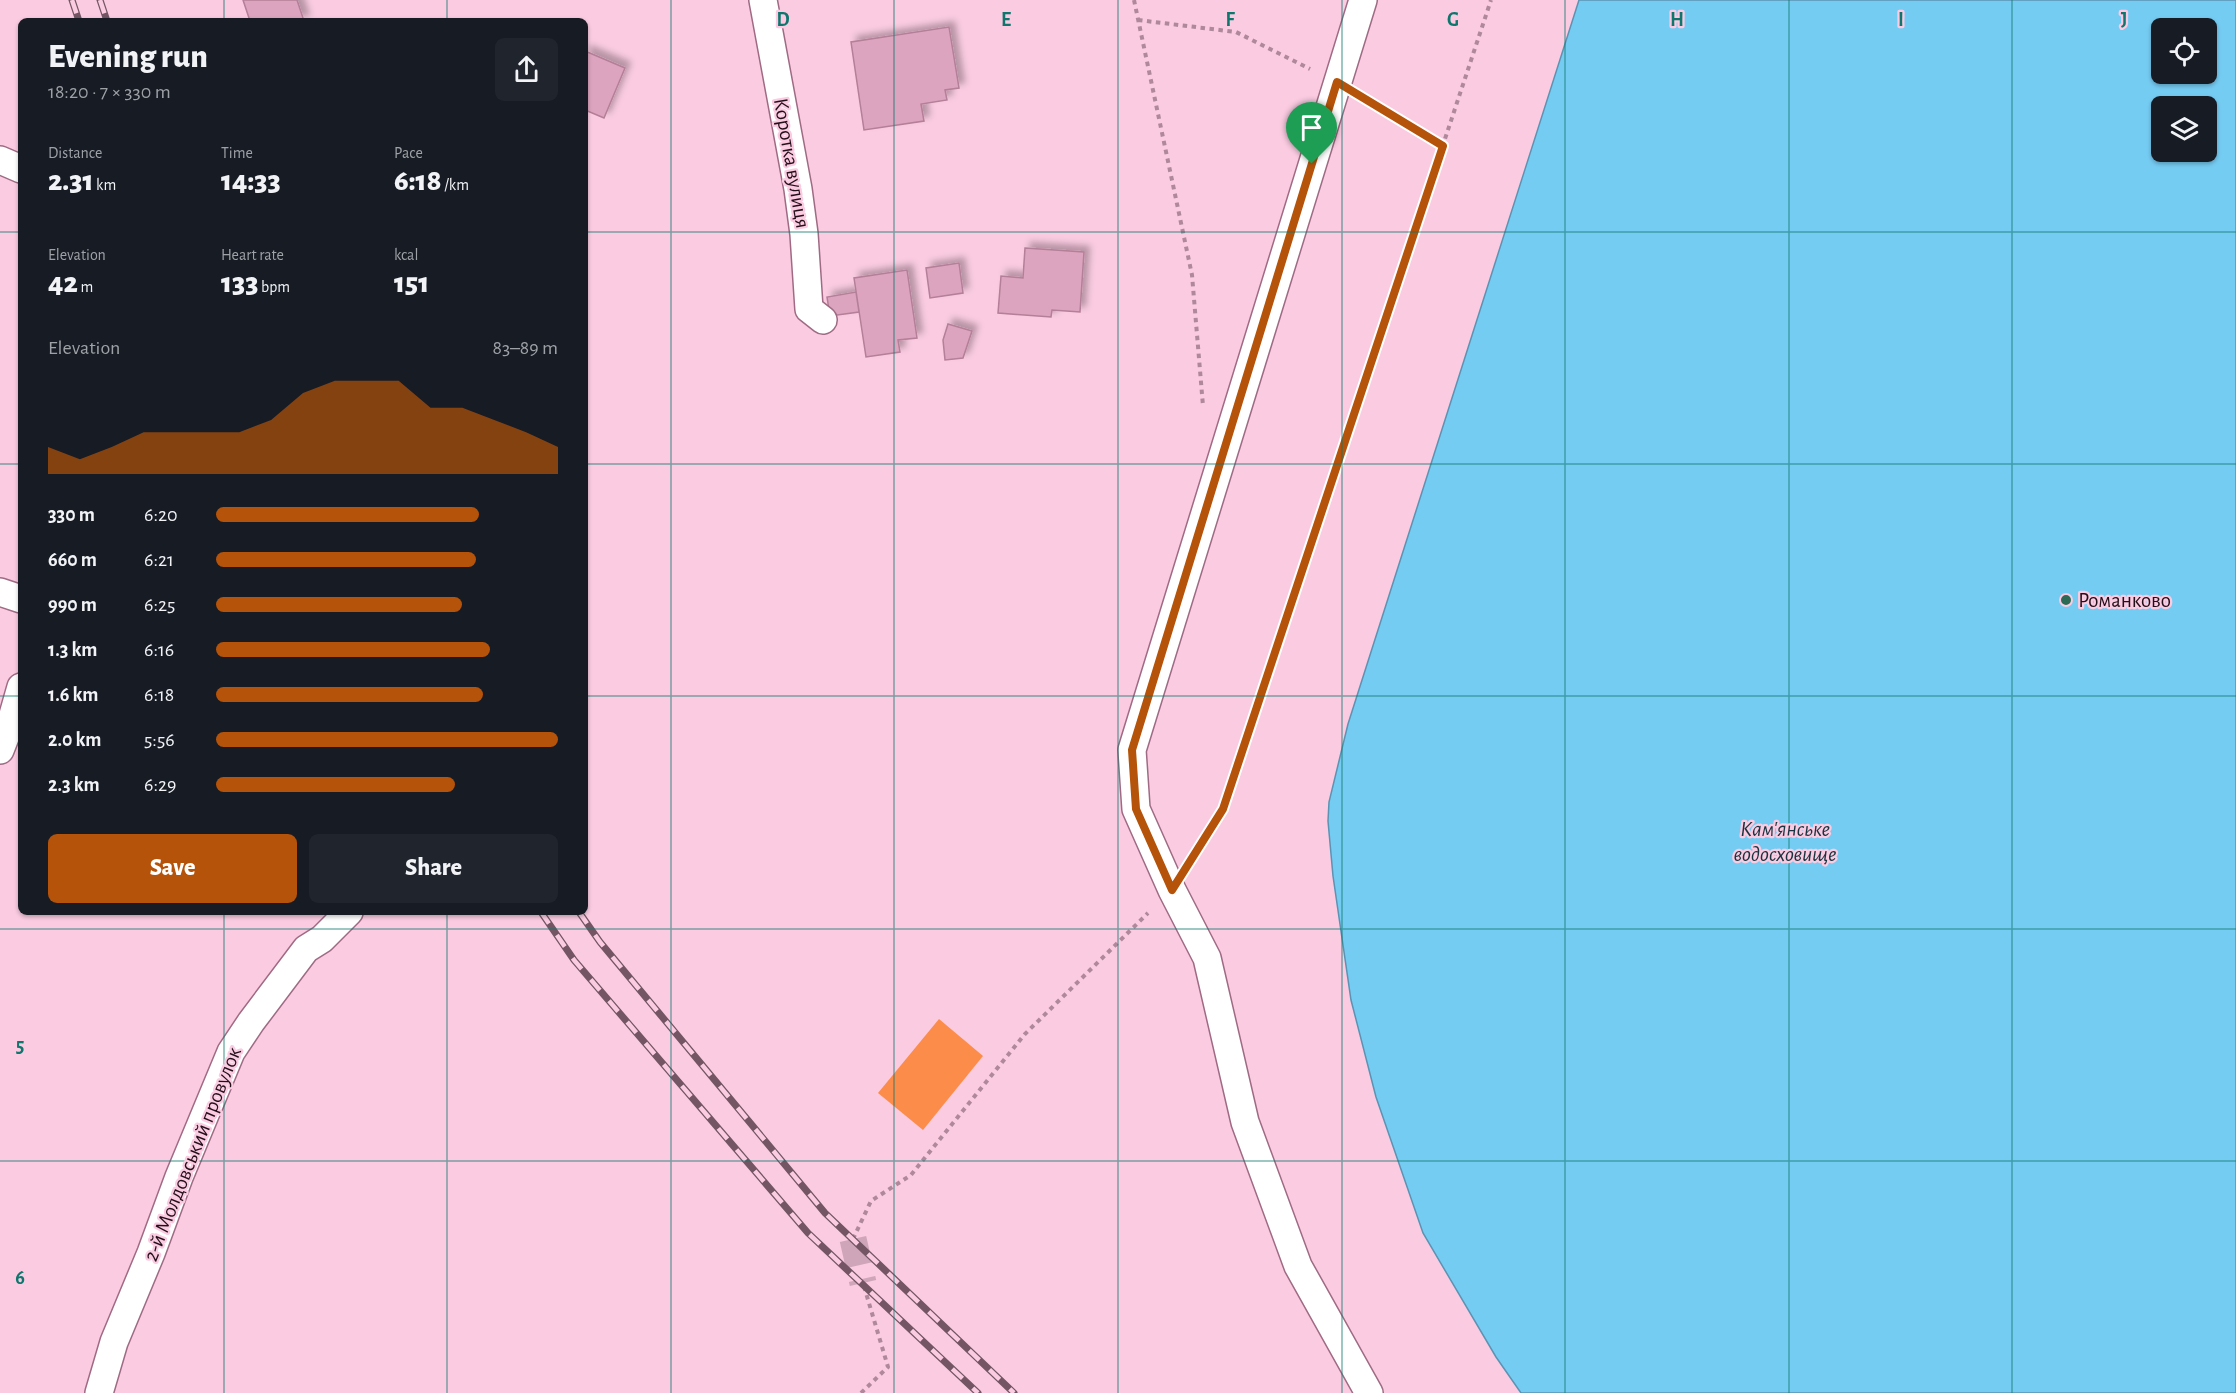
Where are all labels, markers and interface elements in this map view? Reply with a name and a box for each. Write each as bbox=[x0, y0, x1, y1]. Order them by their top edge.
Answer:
text: D bbox=[776, 10, 790, 30]
text: E bbox=[1001, 10, 1011, 30]
text: F bbox=[1225, 10, 1235, 30]
text: G bbox=[1447, 10, 1459, 30]
text: H bbox=[1670, 10, 1684, 30]
text: I bbox=[1898, 10, 1904, 30]
text: J bbox=[2121, 10, 2127, 30]
map controls bbox=[2151, 18, 2217, 162]
button: locate bbox=[2151, 18, 2217, 84]
button: share bbox=[495, 38, 558, 101]
text: Evening run bbox=[48, 41, 208, 74]
text: 18:20 · 7 × 330 m bbox=[48, 82, 171, 102]
street label: Коротка вулиця bbox=[770, 96, 813, 230]
button: layers bbox=[2151, 96, 2217, 162]
pin bbox=[1286, 102, 1337, 164]
icon: arrive bbox=[1295, 111, 1328, 144]
text: Distance bbox=[48, 145, 102, 161]
text: Time bbox=[221, 145, 253, 161]
text: Pace bbox=[394, 145, 423, 161]
text: 2.31 bbox=[48, 166, 93, 196]
text: 14:33 bbox=[221, 166, 281, 196]
text: 6:18 bbox=[394, 166, 442, 196]
text: km bbox=[93, 177, 116, 193]
text: /km bbox=[442, 177, 469, 193]
text: Elevation bbox=[48, 247, 106, 263]
text: Heart rate bbox=[221, 247, 284, 263]
text: kcal bbox=[394, 247, 418, 263]
text: 42 bbox=[48, 268, 78, 298]
text: 133 bbox=[221, 268, 258, 298]
text: 151 bbox=[394, 268, 429, 298]
text: m bbox=[78, 279, 93, 295]
text: bpm bbox=[258, 279, 290, 295]
text: Elevation bbox=[48, 338, 120, 358]
text: 83–89 m bbox=[493, 338, 558, 358]
text: 330 m bbox=[48, 505, 95, 525]
text: 6:20 bbox=[144, 505, 178, 525]
text: 660 m bbox=[48, 550, 97, 570]
text: 6:21 bbox=[144, 550, 174, 570]
place label: Романково bbox=[2078, 590, 2171, 611]
marker: Романково bbox=[2059, 593, 2073, 607]
text: 990 m bbox=[48, 595, 97, 615]
text: 6:25 bbox=[144, 595, 175, 615]
text: 1.3 km bbox=[48, 640, 97, 660]
text: 6:16 bbox=[144, 640, 174, 660]
text: 1.6 km bbox=[48, 685, 99, 705]
text: 6:18 bbox=[144, 685, 174, 705]
text: 2.0 km bbox=[48, 730, 101, 750]
text: 5:56 bbox=[144, 730, 175, 750]
text: 2.3 km bbox=[48, 775, 100, 795]
text: 6:29 bbox=[144, 775, 176, 795]
water label: Кам'янське водосховище bbox=[1734, 818, 1836, 865]
button: Save bbox=[48, 834, 297, 903]
button: Share bbox=[309, 834, 558, 903]
text: 5 bbox=[16, 1036, 24, 1056]
street label: 2-й Молдовський провулок bbox=[140, 1044, 245, 1264]
text: 6 bbox=[15, 1268, 25, 1288]

